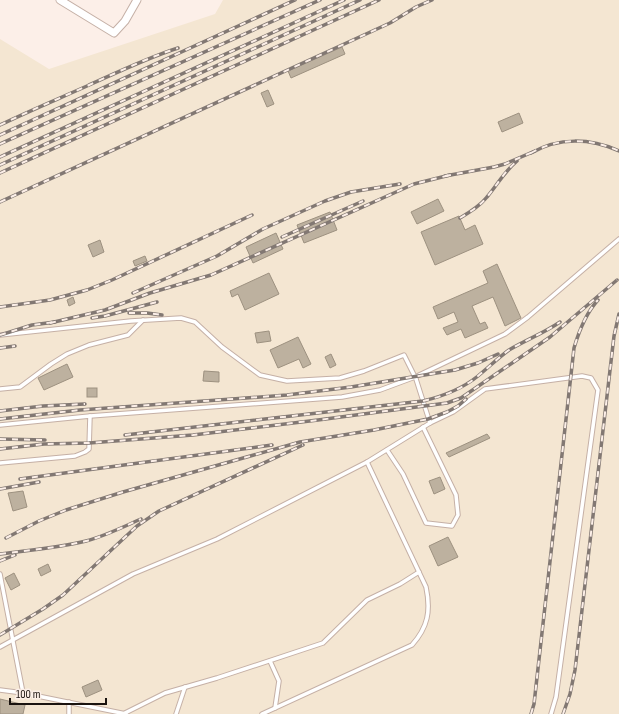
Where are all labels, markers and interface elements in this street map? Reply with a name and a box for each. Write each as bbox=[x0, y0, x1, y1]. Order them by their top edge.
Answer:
scale bar bbox=[10, 680, 106, 706]
text: 100 m bbox=[16, 687, 41, 702]

